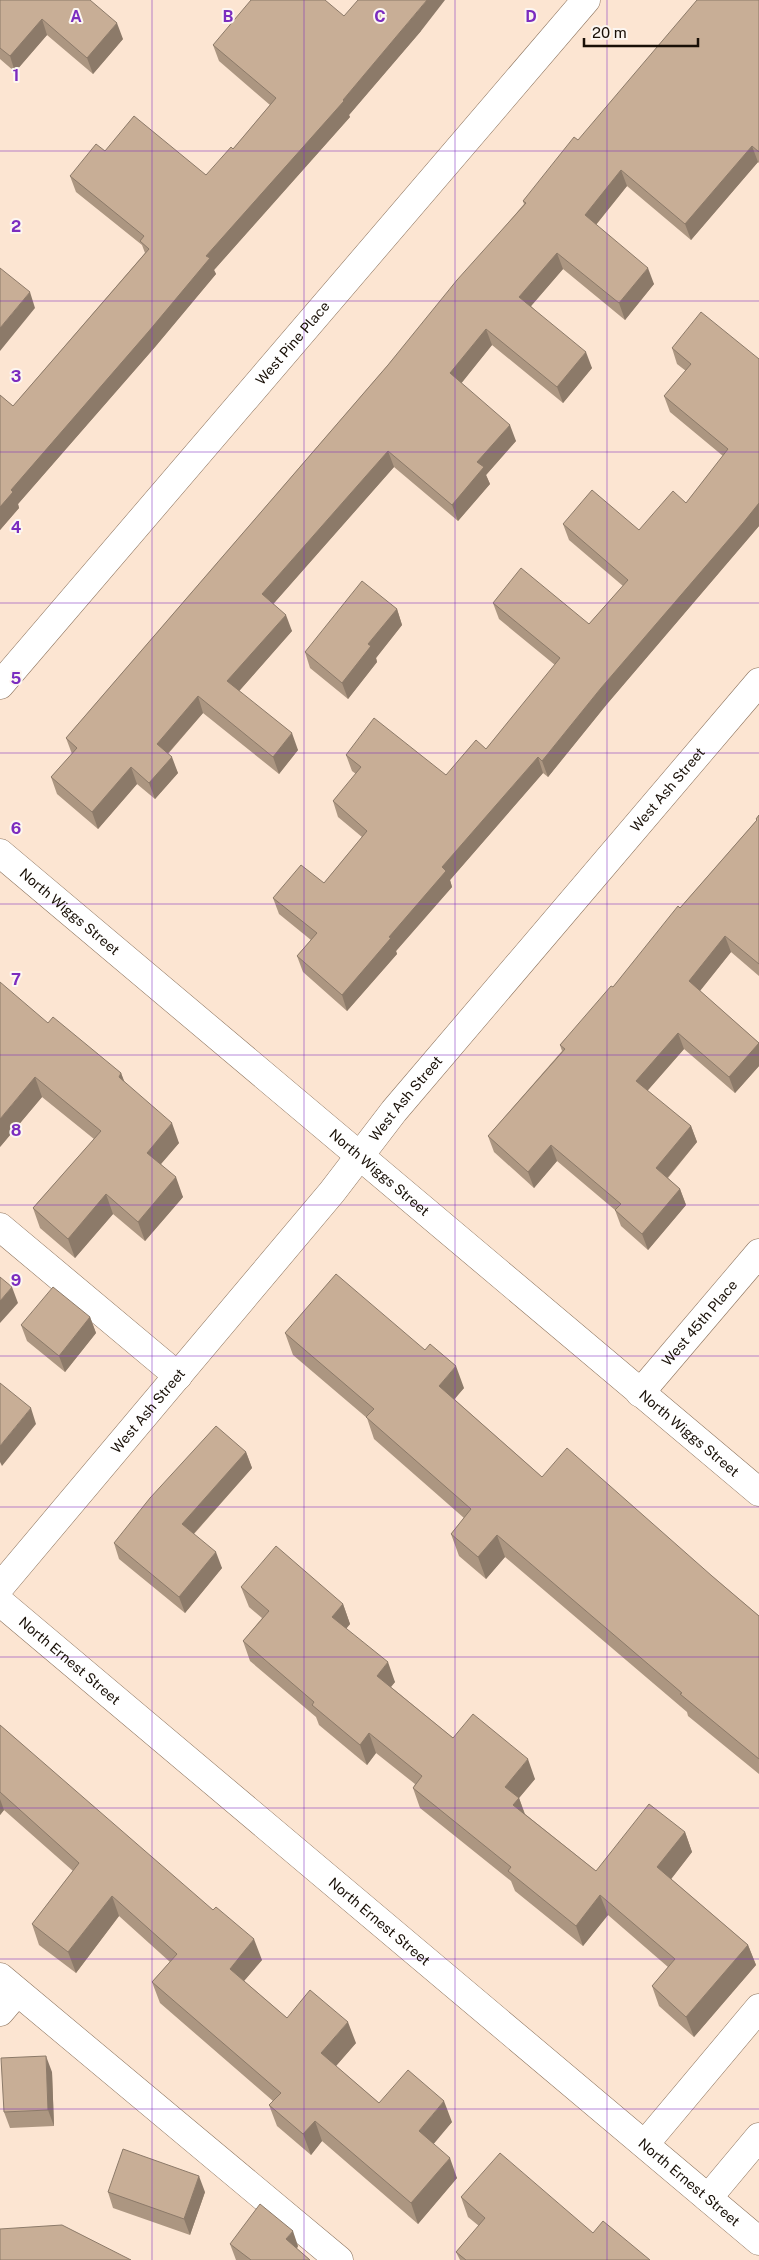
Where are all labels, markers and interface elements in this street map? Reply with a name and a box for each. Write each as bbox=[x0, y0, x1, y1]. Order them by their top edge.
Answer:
text: A bbox=[70, 7, 82, 26]
text: B bbox=[223, 7, 234, 26]
text: C bbox=[374, 7, 386, 26]
text: D bbox=[525, 7, 537, 26]
scale bar bbox=[584, 15, 698, 47]
text: 20 m bbox=[592, 24, 627, 41]
text: 1 bbox=[13, 66, 19, 85]
text: 2 bbox=[11, 217, 21, 236]
street label: West Pine Place bbox=[252, 298, 333, 388]
text: 3 bbox=[11, 367, 21, 386]
text: 4 bbox=[11, 518, 22, 537]
text: 5 bbox=[11, 669, 22, 688]
street label: West Ash Street bbox=[627, 744, 708, 835]
text: 6 bbox=[11, 819, 21, 838]
street label: North Wiggs Street bbox=[16, 865, 123, 958]
text: 7 bbox=[11, 970, 21, 989]
street label: West Ash Street bbox=[366, 1053, 445, 1144]
text: 8 bbox=[11, 1121, 22, 1140]
street label: North Wiggs Street bbox=[326, 1126, 433, 1219]
text: 9 bbox=[11, 1271, 21, 1290]
street label: West 45th Place bbox=[659, 1277, 740, 1369]
street label: West Ash Street bbox=[108, 1365, 188, 1457]
street label: North Wiggs Street bbox=[636, 1387, 742, 1480]
street label: North Ernest Street bbox=[16, 1613, 123, 1708]
street label: North Ernest Street bbox=[326, 1874, 433, 1969]
street label: North Ernest Street bbox=[635, 2135, 743, 2229]

